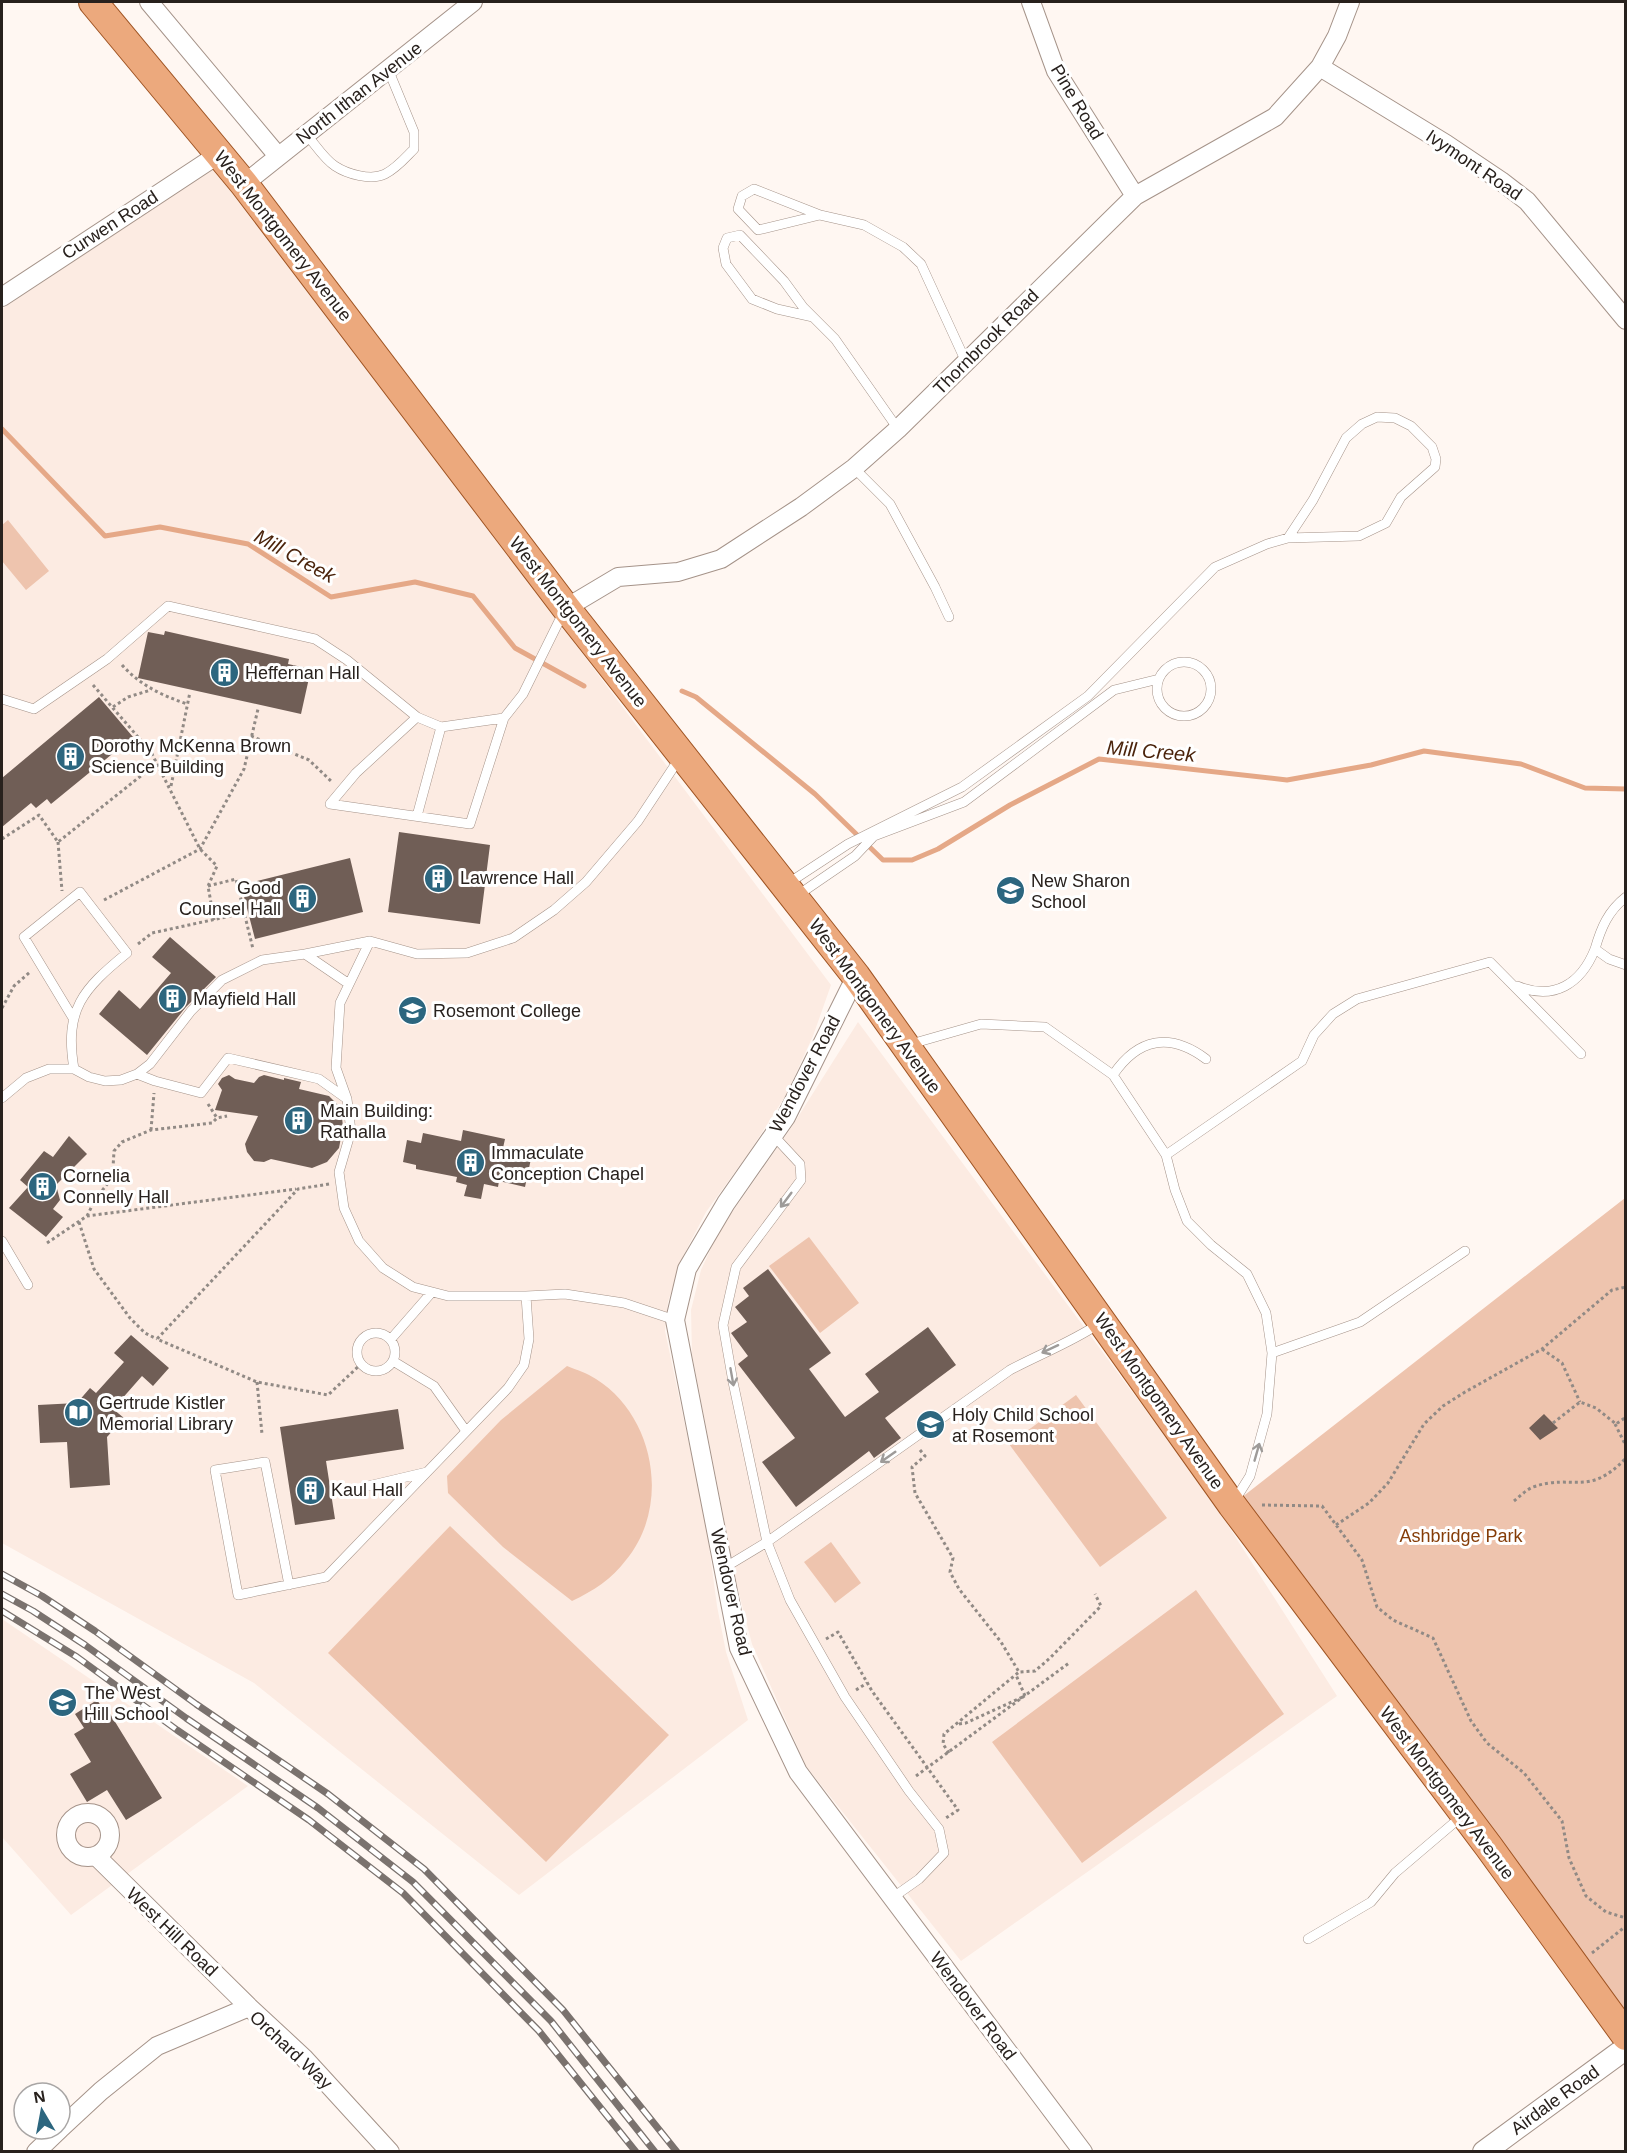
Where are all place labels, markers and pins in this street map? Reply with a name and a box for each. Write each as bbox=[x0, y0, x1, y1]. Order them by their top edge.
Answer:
building icon: Heffernan Hall bbox=[208, 657, 240, 689]
place label: Heffernan Hall bbox=[245, 663, 360, 683]
place label: Dorothy McKenna Brown Science Building bbox=[91, 736, 291, 777]
building icon: Dorothy McKenna Brown Science Building bbox=[54, 740, 86, 772]
building icon: Lawrence Hall bbox=[423, 862, 455, 894]
place label: Lawrence Hall bbox=[460, 868, 574, 888]
place label: New Sharon School bbox=[1031, 871, 1130, 912]
school or university icon: New Sharon School bbox=[994, 875, 1026, 907]
place label: Good Counsel Hall bbox=[179, 878, 281, 919]
building icon: Good Counsel Hall bbox=[286, 882, 318, 914]
building icon: Mayfield Hall bbox=[156, 983, 188, 1015]
place label: Mayfield Hall bbox=[193, 989, 296, 1009]
school or university icon: Rosemont College bbox=[396, 995, 428, 1027]
place label: Rosemont College bbox=[433, 1001, 581, 1021]
place label: Main Building: Rathalla bbox=[320, 1101, 433, 1142]
building icon: Main Building: Rathalla bbox=[283, 1105, 315, 1137]
place label: Immaculate Conception Chapel bbox=[491, 1143, 644, 1184]
building icon: Immaculate Conception Chapel bbox=[454, 1147, 486, 1179]
place label: Cornelia Connelly Hall bbox=[63, 1166, 169, 1207]
building icon: Cornelia Connelly Hall bbox=[26, 1170, 58, 1202]
place label: Gertrude Kistler Memorial Library bbox=[99, 1393, 233, 1434]
library icon: Gertrude Kistler Memorial Library bbox=[62, 1397, 94, 1429]
place label: Holy Child School at Rosemont bbox=[952, 1405, 1094, 1446]
school or university icon: Holy Child School at Rosemont bbox=[915, 1409, 947, 1441]
building icon: Kaul Hall bbox=[294, 1474, 326, 1506]
place label: Kaul Hall bbox=[331, 1480, 403, 1500]
place label: The West Hill School bbox=[84, 1683, 169, 1724]
school or university icon: The West Hill School bbox=[47, 1687, 79, 1719]

